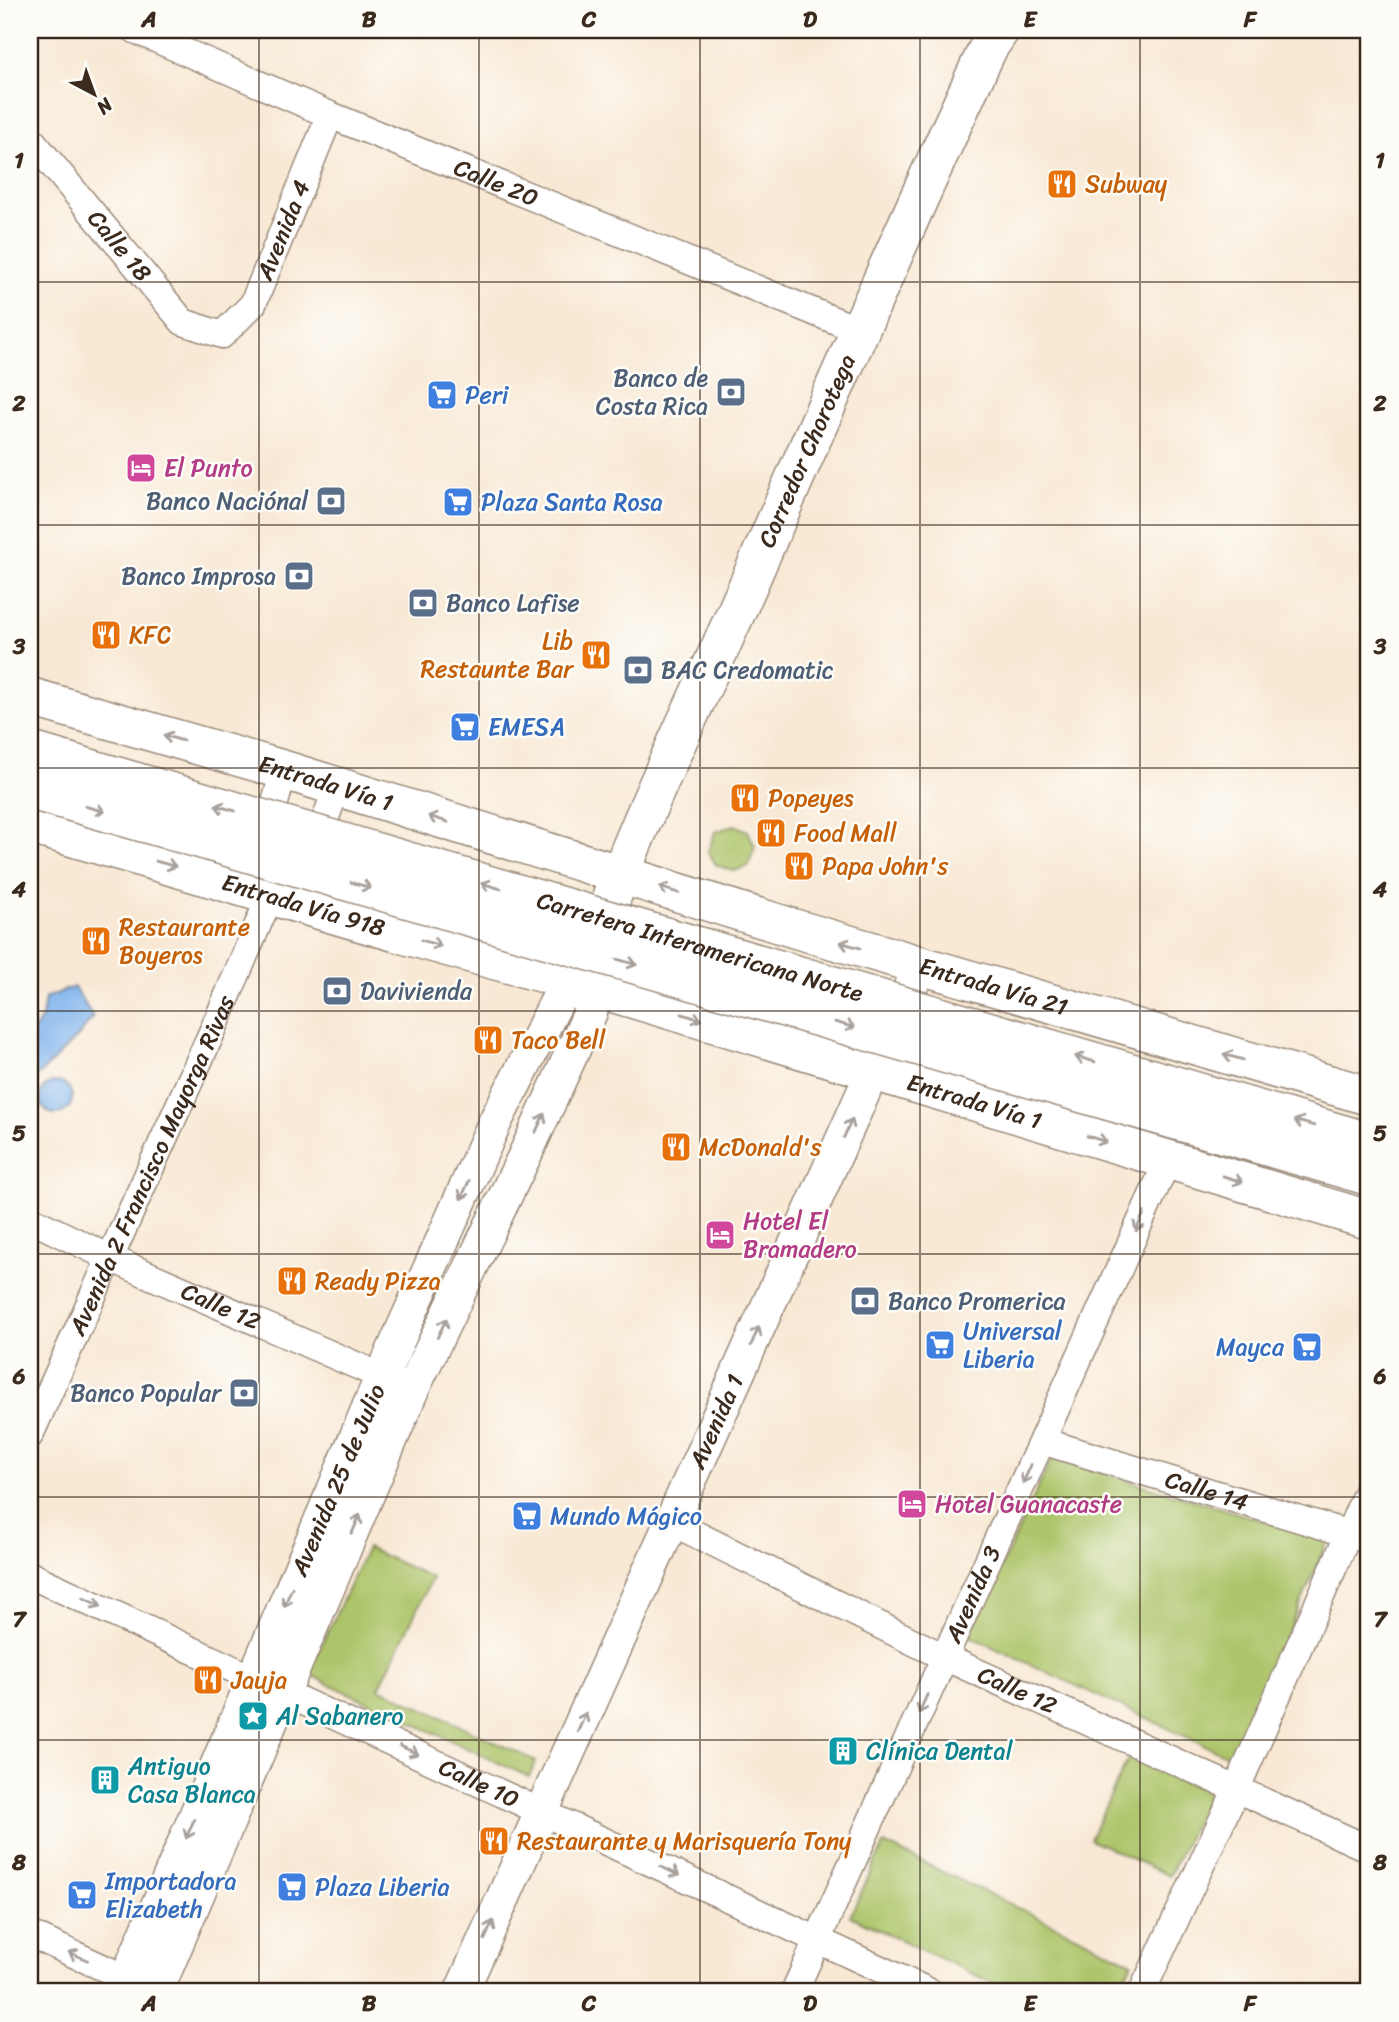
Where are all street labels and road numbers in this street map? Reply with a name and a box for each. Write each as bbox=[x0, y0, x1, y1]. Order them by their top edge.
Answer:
street label: Calle 20 bbox=[447, 146, 545, 219]
street label: Avenida 4 bbox=[243, 174, 322, 288]
street label: Calle 18 bbox=[76, 200, 163, 291]
street label: Corredor Chorotega bbox=[746, 347, 868, 554]
street label: Entrada Vía 1 bbox=[253, 743, 398, 824]
street label: Entrada Vía 918 bbox=[217, 861, 390, 949]
street label: Carretera Interamericana Norte bbox=[532, 879, 869, 1014]
street label: Entrada Vía 21 bbox=[914, 945, 1073, 1028]
street label: Avenida 2 Francisco Mayorga Rivas bbox=[56, 987, 247, 1343]
street label: Entrada Vía 1 bbox=[902, 1061, 1047, 1142]
street label: Calle 12 bbox=[174, 1270, 268, 1342]
street label: Avenida 1 bbox=[676, 1367, 756, 1477]
street label: Avenida 25 de Julio bbox=[278, 1377, 397, 1584]
street label: Calle 14 bbox=[1160, 1458, 1253, 1523]
street label: Avenida 3 bbox=[932, 1539, 1013, 1651]
street label: Calle 12 bbox=[971, 1654, 1064, 1727]
street label: Calle 10 bbox=[432, 1746, 526, 1820]

